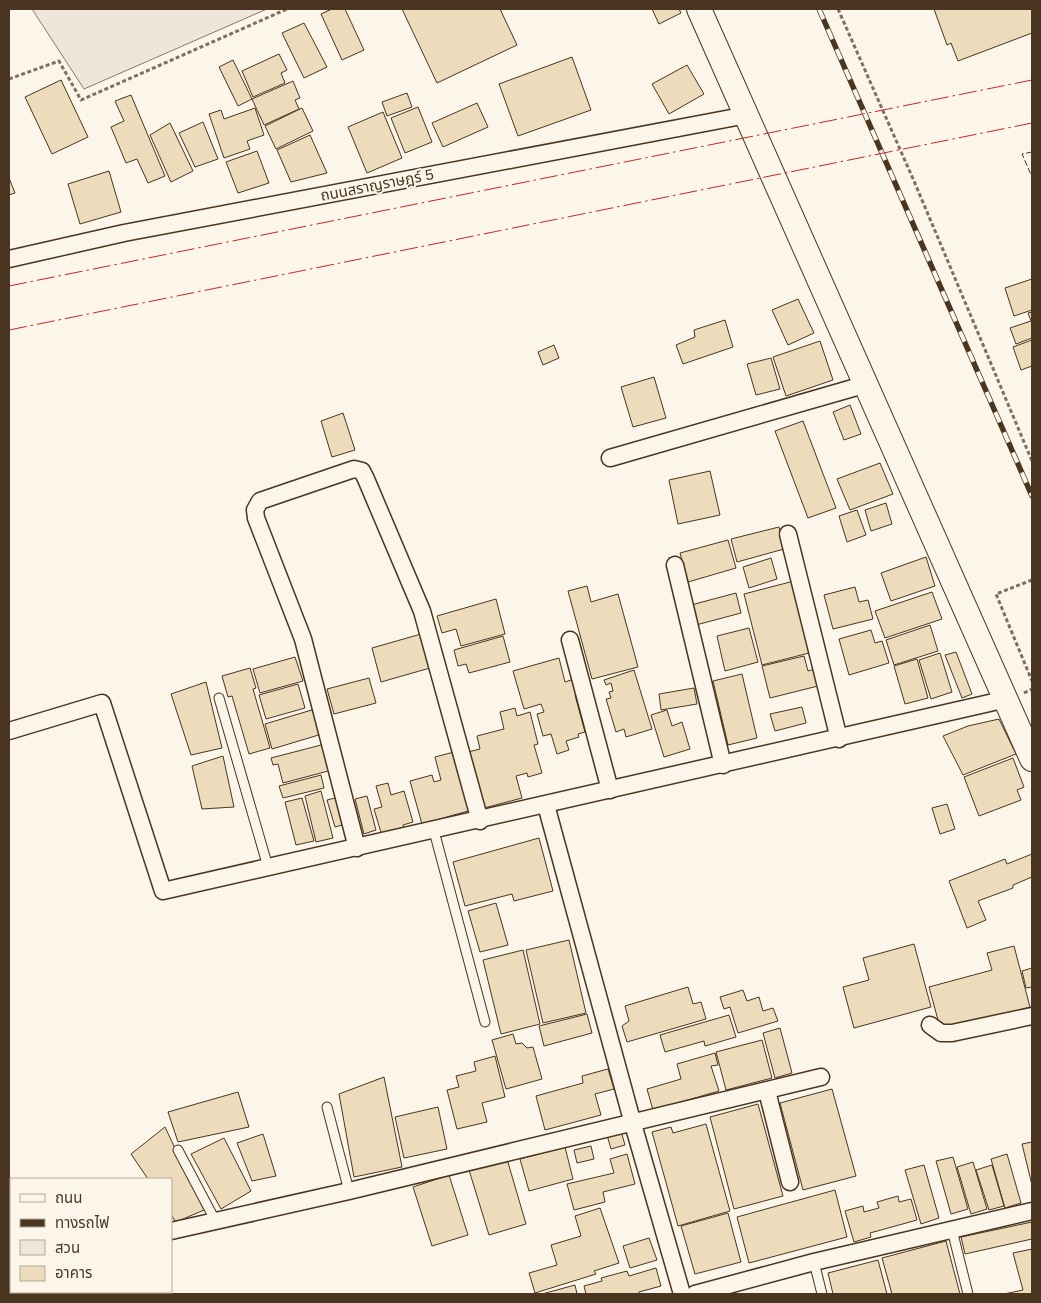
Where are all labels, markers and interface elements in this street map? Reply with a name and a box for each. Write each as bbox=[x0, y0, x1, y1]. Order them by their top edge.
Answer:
street label: ถนนสราญราษฎร์ 5 bbox=[319, 165, 435, 204]
legend bbox=[10, 1178, 172, 1293]
text: ถนน bbox=[55, 1189, 82, 1206]
text: ทางรถไฟ bbox=[55, 1214, 109, 1231]
text: สวน bbox=[55, 1239, 80, 1256]
text: อาคาร bbox=[55, 1264, 92, 1281]

